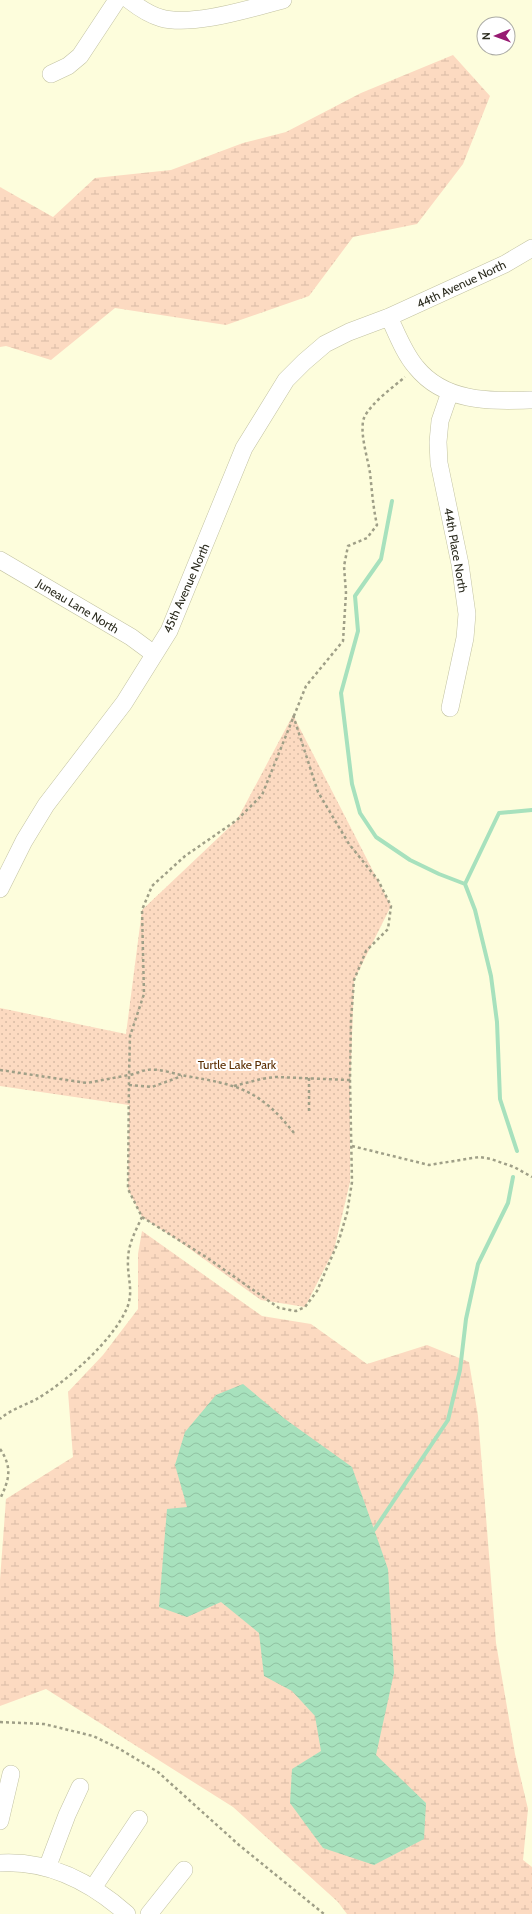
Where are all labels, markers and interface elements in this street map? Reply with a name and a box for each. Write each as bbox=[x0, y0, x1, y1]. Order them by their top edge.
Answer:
north arrow bbox=[476, 16, 516, 56]
text: N bbox=[479, 32, 493, 40]
street label: 44th Avenue North bbox=[414, 257, 508, 311]
street label: 44th Place North bbox=[441, 506, 471, 594]
street label: 45th Avenue North bbox=[159, 541, 213, 635]
street label: Juneau Lane North bbox=[33, 575, 122, 636]
park label: Turtle Lake Park bbox=[198, 1057, 277, 1072]

